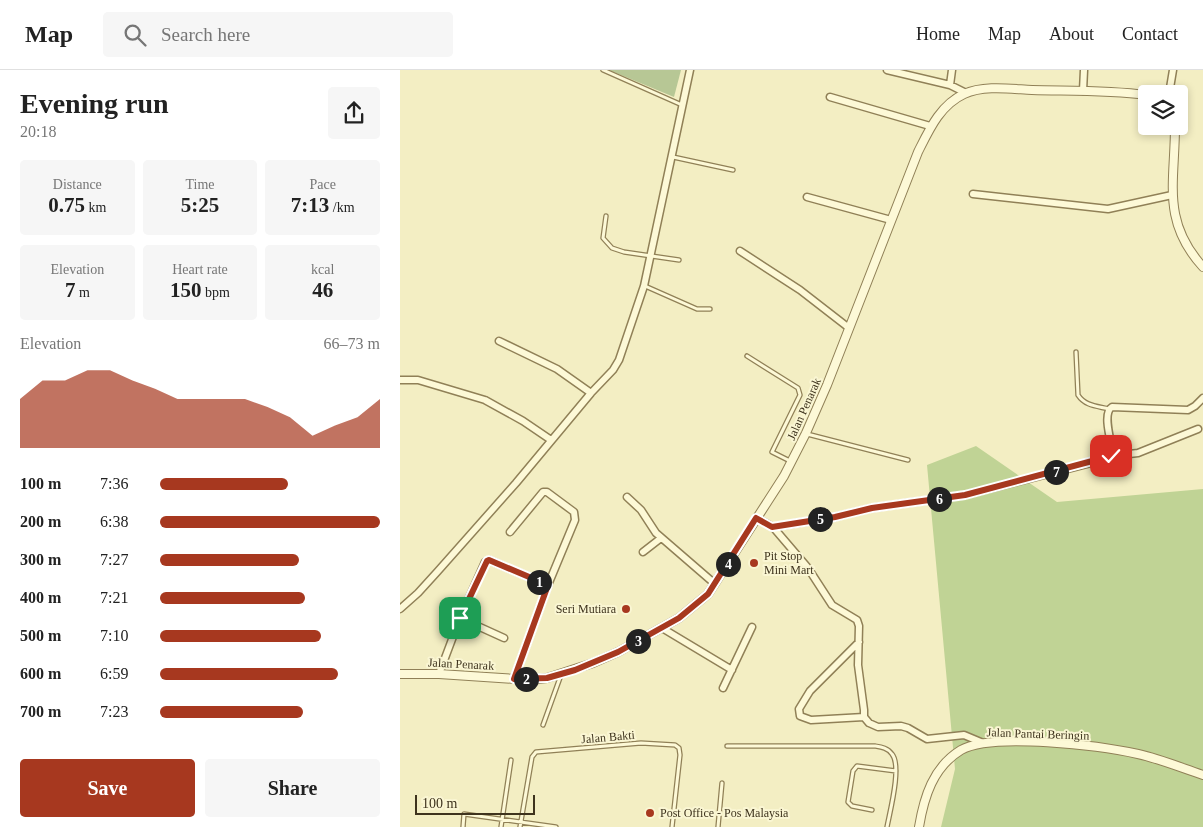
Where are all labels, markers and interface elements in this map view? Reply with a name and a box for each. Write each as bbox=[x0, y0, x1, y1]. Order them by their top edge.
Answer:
search box bbox=[103, 12, 453, 57]
text: Map bbox=[25, 21, 73, 47]
icon: search bbox=[121, 21, 149, 49]
text: Search here bbox=[161, 24, 250, 45]
text: Home bbox=[916, 24, 960, 44]
text: Map bbox=[988, 24, 1021, 44]
text: About bbox=[1049, 24, 1094, 44]
text: Contact bbox=[1122, 24, 1178, 44]
map controls bbox=[1138, 85, 1188, 135]
button: layers bbox=[1138, 85, 1188, 135]
button: share bbox=[328, 87, 380, 139]
text: Evening run bbox=[20, 88, 169, 119]
text: 20:18 bbox=[20, 123, 56, 140]
text: Distance bbox=[53, 177, 102, 192]
text: Time bbox=[185, 177, 215, 192]
text: Pace bbox=[309, 177, 336, 192]
text: 0.75 bbox=[48, 193, 85, 217]
text: 5:25 bbox=[181, 193, 219, 217]
text: 7:13 bbox=[291, 193, 329, 217]
text: km bbox=[85, 200, 106, 215]
text: /km bbox=[329, 200, 355, 215]
text: Elevation bbox=[51, 262, 104, 277]
text: Heart rate bbox=[172, 262, 228, 277]
text: kcal bbox=[311, 262, 334, 277]
text: 7 bbox=[65, 278, 75, 302]
text: 150 bbox=[170, 278, 202, 302]
text: 46 bbox=[312, 278, 333, 302]
text: m bbox=[75, 285, 90, 300]
text: bpm bbox=[202, 285, 230, 300]
text: Elevation bbox=[20, 335, 81, 352]
text: 66–73 m bbox=[324, 335, 380, 352]
street label: Jalan Penarak bbox=[784, 376, 824, 442]
pin bbox=[1090, 435, 1132, 477]
icon: check bbox=[1097, 442, 1125, 470]
pin: 7 bbox=[1044, 460, 1068, 484]
text: 7 bbox=[1053, 465, 1060, 480]
text: 100 m bbox=[20, 475, 61, 492]
text: 7:36 bbox=[100, 475, 128, 492]
pin: 6 bbox=[926, 486, 952, 512]
text: 6 bbox=[936, 492, 943, 507]
pin: 5 bbox=[808, 506, 832, 532]
text: 5 bbox=[817, 512, 824, 527]
text: 200 m bbox=[20, 513, 61, 530]
text: 6:38 bbox=[100, 513, 128, 530]
place label: Pit Stop Mini Mart bbox=[764, 549, 814, 577]
text: 300 m bbox=[20, 551, 61, 568]
text: 7:27 bbox=[100, 551, 128, 568]
pin: 4 bbox=[716, 552, 740, 576]
text: 4 bbox=[725, 557, 732, 572]
marker: Pit Stop Mini Mart bbox=[748, 557, 760, 569]
pin: 1 bbox=[526, 570, 552, 594]
text: 1 bbox=[536, 575, 543, 590]
text: 400 m bbox=[20, 589, 61, 606]
text: 7:21 bbox=[100, 589, 128, 606]
pin bbox=[439, 597, 481, 639]
place label: Seri Mutiara bbox=[556, 602, 617, 616]
marker: Seri Mutiara bbox=[620, 603, 632, 615]
icon: arrive bbox=[446, 604, 474, 632]
text: 500 m bbox=[20, 627, 61, 644]
text: 7:10 bbox=[100, 627, 128, 644]
pin: 3 bbox=[626, 628, 650, 654]
text: 3 bbox=[635, 634, 642, 649]
street label: Jalan Penarak bbox=[428, 655, 494, 673]
text: 600 m bbox=[20, 665, 61, 682]
text: 6:59 bbox=[100, 665, 128, 682]
pin: 2 bbox=[514, 666, 538, 692]
text: 2 bbox=[523, 672, 530, 687]
text: 700 m bbox=[20, 703, 61, 720]
text: 7:23 bbox=[100, 703, 128, 720]
street label: Jalan Pantai Beringin bbox=[986, 725, 1090, 743]
street label: Jalan Bakti bbox=[581, 728, 636, 746]
button: Save bbox=[20, 759, 195, 817]
button: Share bbox=[205, 759, 380, 817]
scale bar bbox=[415, 792, 535, 815]
text: 100 m bbox=[422, 796, 457, 811]
place label: Post Office - Pos Malaysia bbox=[660, 806, 789, 820]
marker: Post Office - Pos Malaysia bbox=[644, 807, 656, 819]

